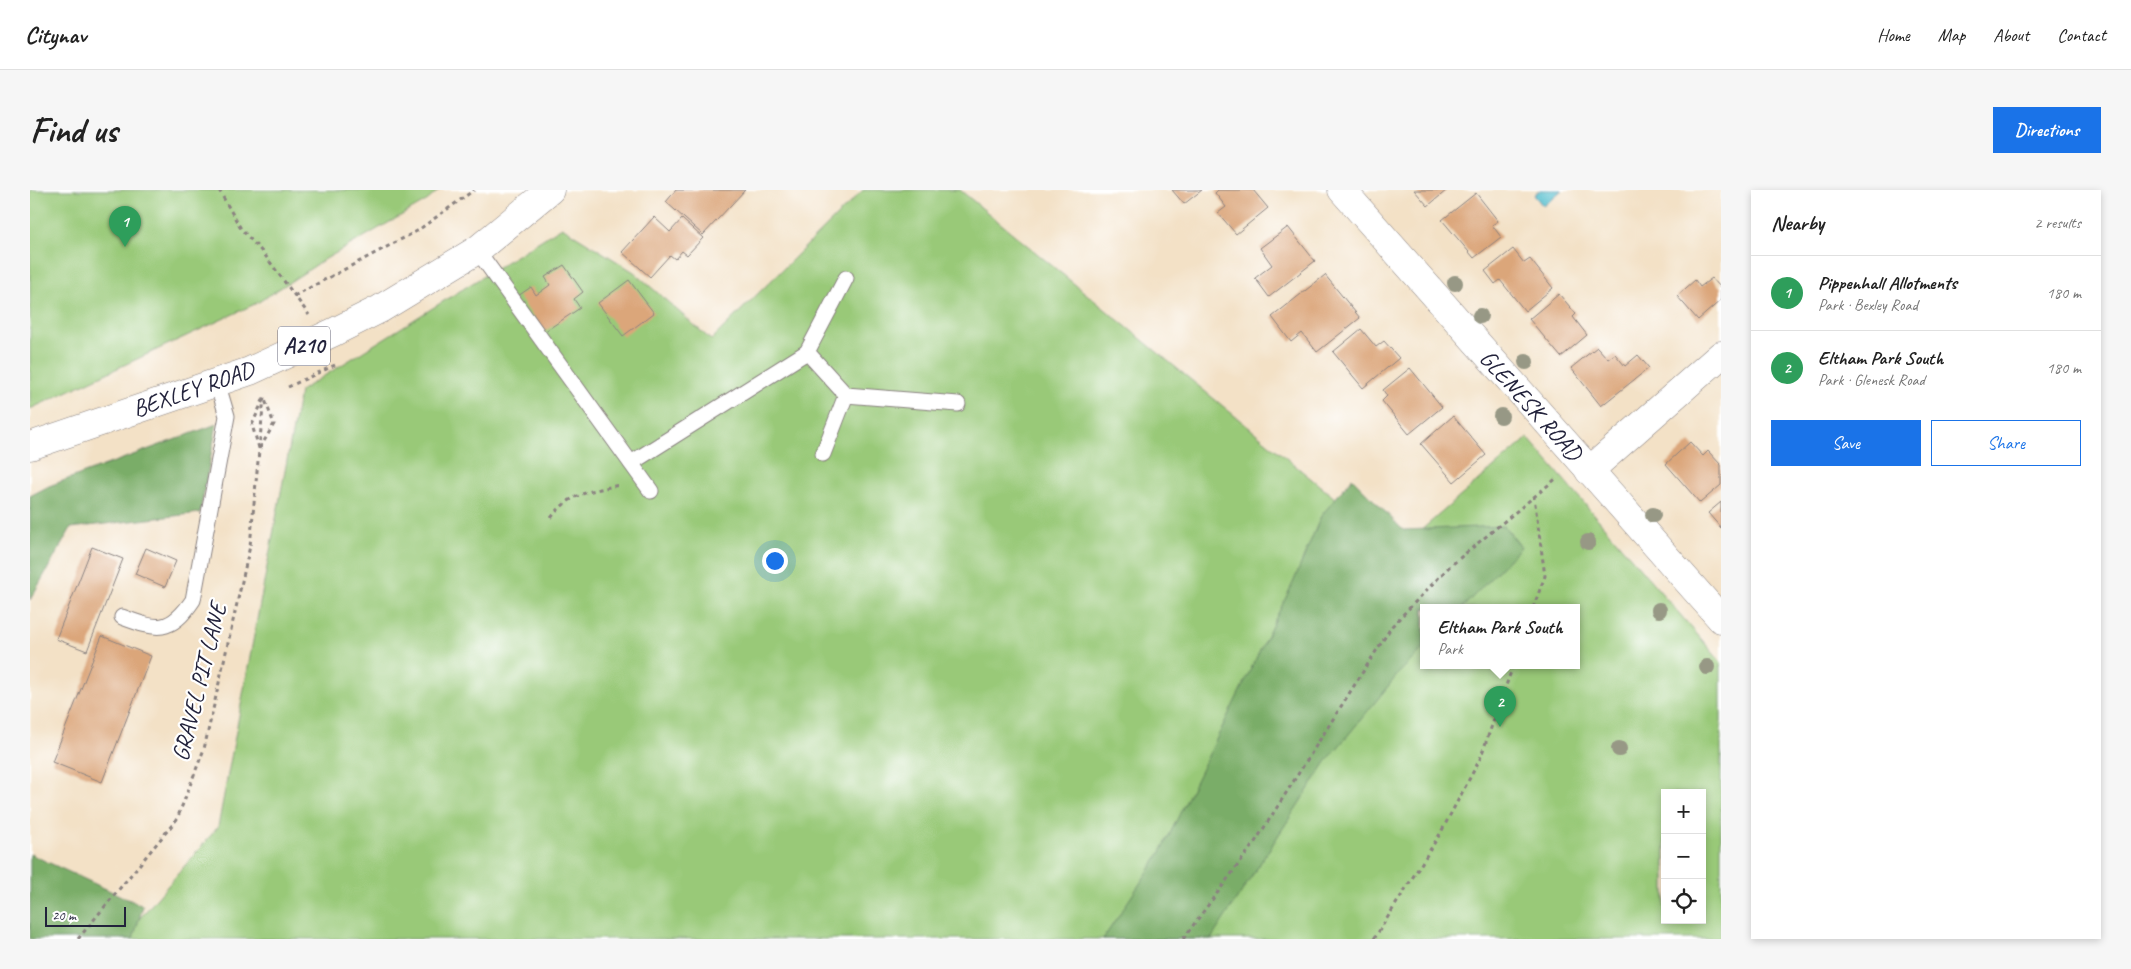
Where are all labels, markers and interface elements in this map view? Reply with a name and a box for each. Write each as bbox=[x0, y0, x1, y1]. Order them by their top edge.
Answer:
text: Citynav bbox=[25, 20, 86, 50]
text: Home bbox=[1877, 24, 1910, 46]
text: Map bbox=[1938, 24, 1965, 46]
text: About bbox=[1993, 24, 2029, 46]
text: Contact bbox=[2057, 24, 2106, 46]
button: Directions bbox=[1993, 107, 2101, 153]
text: Find us bbox=[30, 108, 117, 153]
pin: 1 bbox=[109, 206, 141, 247]
text: Nearby bbox=[1771, 210, 1824, 236]
text: 2 results bbox=[2034, 213, 2081, 233]
text: Pippenhall Allotments bbox=[1818, 271, 1957, 295]
text: 1 bbox=[1783, 283, 1791, 303]
text: 180 m bbox=[2047, 283, 2081, 303]
text: Park · Bexley Road bbox=[1818, 295, 1918, 315]
road number: A210 bbox=[278, 326, 330, 366]
street label: GLENESK ROAD bbox=[1473, 343, 1590, 468]
text: Eltham Park South bbox=[1818, 346, 1943, 370]
street label: BEXLEY ROAD bbox=[128, 354, 260, 424]
text: 2 bbox=[1783, 358, 1791, 378]
text: 180 m bbox=[2047, 358, 2081, 378]
text: Park · Glenesk Road bbox=[1818, 370, 1925, 390]
button: Save bbox=[1771, 420, 1921, 466]
button: Share bbox=[1931, 420, 2081, 466]
your location bbox=[762, 548, 788, 574]
street label: GRAVEL PIT LANE bbox=[165, 597, 234, 764]
popup bbox=[1420, 604, 1580, 669]
text: Eltham Park South bbox=[1437, 615, 1563, 639]
text: Park bbox=[1437, 639, 1463, 659]
pin: 2 bbox=[1484, 686, 1516, 727]
map controls bbox=[1661, 789, 1706, 924]
button: + bbox=[1661, 789, 1706, 834]
button: − bbox=[1661, 834, 1706, 879]
button: locate bbox=[1661, 879, 1706, 924]
scale bar bbox=[45, 904, 126, 927]
text: 20 m bbox=[52, 907, 76, 924]

